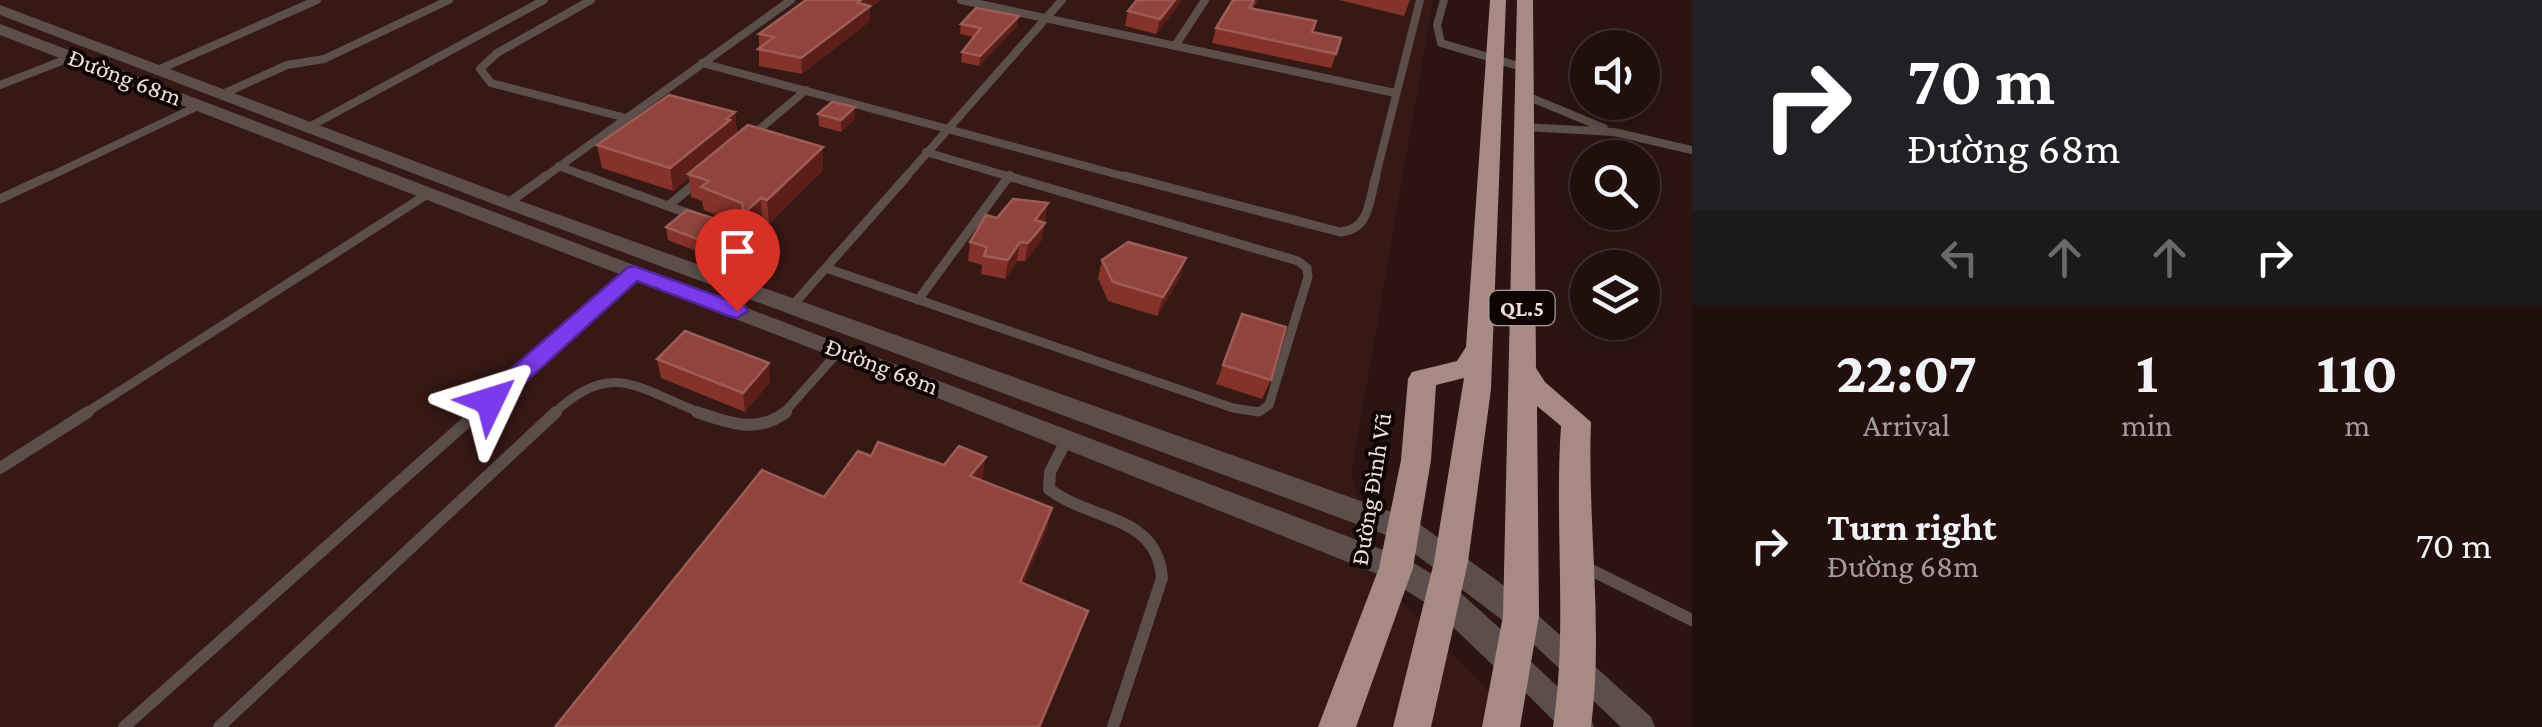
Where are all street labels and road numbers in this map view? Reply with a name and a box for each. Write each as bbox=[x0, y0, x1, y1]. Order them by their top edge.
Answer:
street label: Đường 68m bbox=[64, 43, 185, 112]
road number: QL.5 bbox=[1490, 291, 1554, 325]
street label: Đường 68m bbox=[821, 332, 942, 401]
street label: Đường Đình Vũ bbox=[1346, 411, 1397, 568]

